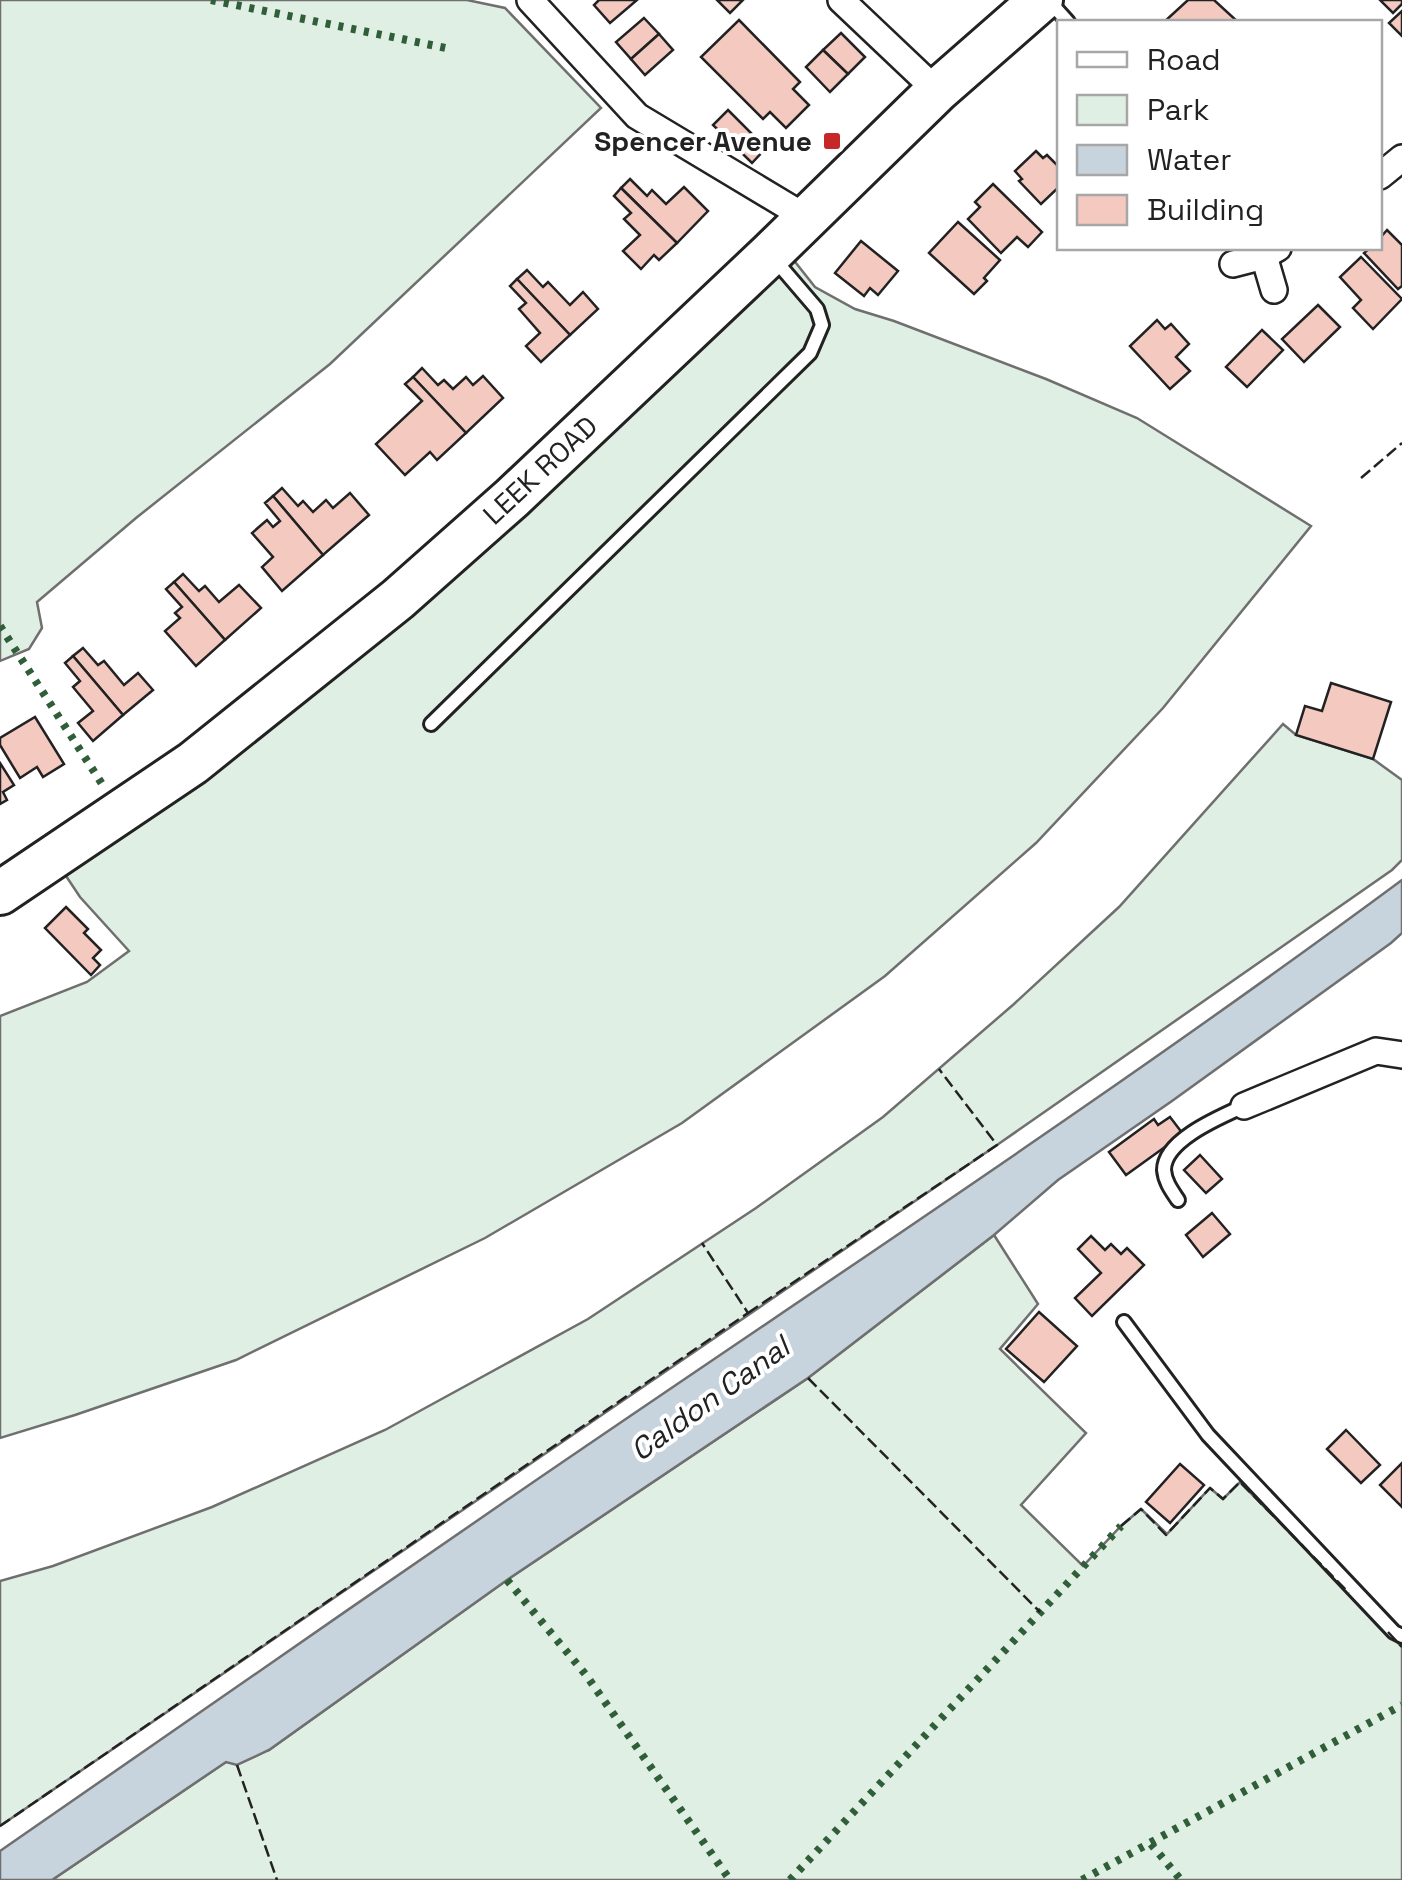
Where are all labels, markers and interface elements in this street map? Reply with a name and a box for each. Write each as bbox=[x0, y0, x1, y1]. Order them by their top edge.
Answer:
legend bbox=[1057, 20, 1382, 250]
text: Road bbox=[1147, 40, 1221, 79]
text: Park bbox=[1147, 90, 1209, 129]
place label: Spencer Avenue bbox=[594, 123, 812, 159]
marker: Spencer Avenue bbox=[821, 130, 843, 152]
text: Water bbox=[1147, 140, 1232, 179]
text: Building bbox=[1147, 190, 1264, 229]
street label: LEEK ROAD bbox=[475, 408, 605, 532]
water label: Caldon Canal bbox=[622, 1326, 800, 1469]

